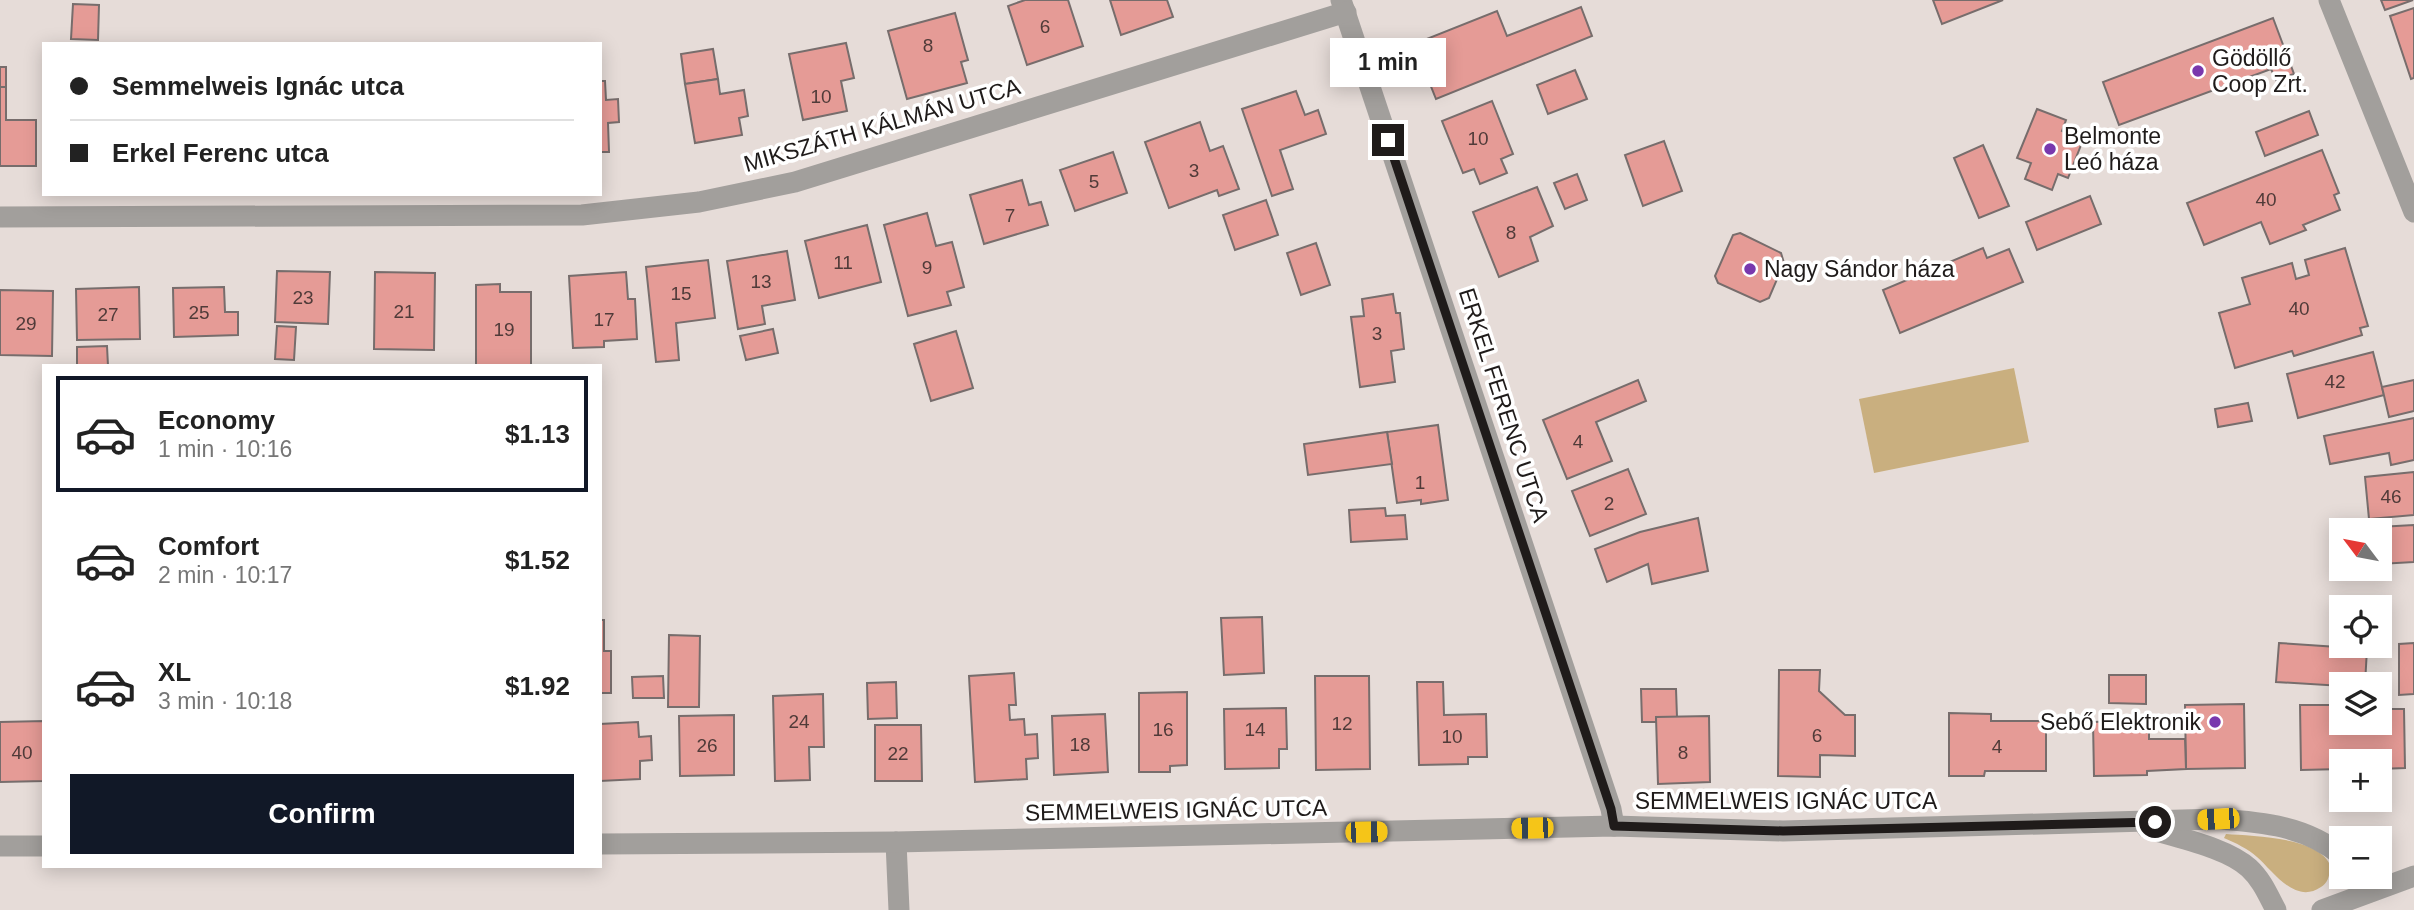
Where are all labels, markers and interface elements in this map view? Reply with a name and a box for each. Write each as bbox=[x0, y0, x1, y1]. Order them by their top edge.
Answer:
house number: 6 bbox=[1040, 16, 1050, 37]
house number: 8 bbox=[923, 35, 933, 56]
callout: 1 min bbox=[1330, 38, 1446, 88]
place label: Gödöllő Coop Zrt. bbox=[2212, 45, 2308, 97]
text: 1 min bbox=[1358, 49, 1418, 75]
marker: Gödöllő Coop Zrt. bbox=[2190, 63, 2206, 79]
text: Semmelweis Ignác utca bbox=[112, 71, 404, 101]
street label: MIKSZÁTH KÁLMÁN UTCA bbox=[741, 73, 1024, 177]
house number: 10 bbox=[810, 86, 832, 107]
place label: Belmonte Leó háza bbox=[2064, 123, 2161, 175]
route end bbox=[1372, 124, 1404, 156]
house number: 10 bbox=[1467, 128, 1489, 149]
text: Erkel Ferenc utca bbox=[112, 138, 329, 168]
marker: Belmonte Leó háza bbox=[2042, 141, 2058, 157]
house number: 3 bbox=[1189, 160, 1199, 181]
house number: 5 bbox=[1089, 171, 1099, 192]
house number: 40 bbox=[2255, 189, 2277, 210]
house number: 7 bbox=[1005, 205, 1015, 226]
house number: 8 bbox=[1506, 222, 1516, 243]
house number: 11 bbox=[833, 252, 853, 273]
place label: Nagy Sándor háza bbox=[1764, 256, 1955, 282]
house number: 9 bbox=[922, 257, 932, 278]
marker: Nagy Sándor háza bbox=[1742, 261, 1758, 277]
house number: 13 bbox=[750, 271, 772, 292]
house number: 15 bbox=[670, 283, 692, 304]
street label: ERKEL FERENC UTCA bbox=[1454, 285, 1554, 526]
house number: 23 bbox=[292, 287, 314, 308]
house number: 40 bbox=[2288, 298, 2310, 319]
house number: 21 bbox=[393, 301, 415, 322]
house number: 25 bbox=[188, 302, 210, 323]
house number: 27 bbox=[97, 304, 119, 325]
house number: 17 bbox=[593, 309, 615, 330]
house number: 29 bbox=[15, 313, 37, 334]
house number: 19 bbox=[493, 319, 515, 340]
house number: 3 bbox=[1372, 323, 1382, 344]
house number: 42 bbox=[2324, 371, 2346, 392]
icon: car bbox=[74, 403, 137, 466]
text: Economy bbox=[158, 405, 275, 435]
text: $1.13 bbox=[505, 419, 570, 449]
house number: 4 bbox=[1573, 431, 1584, 452]
text: 1 min · 10:16 bbox=[158, 436, 292, 462]
house number: 1 bbox=[1415, 472, 1425, 493]
house number: 46 bbox=[2380, 486, 2402, 507]
house number: 2 bbox=[1604, 493, 1614, 514]
north arrow bbox=[2329, 518, 2392, 581]
map controls bbox=[2329, 518, 2392, 889]
icon: car bbox=[74, 529, 137, 592]
text: Comfort bbox=[158, 531, 259, 561]
text: $1.52 bbox=[505, 545, 570, 575]
text: 2 min · 10:17 bbox=[158, 562, 292, 588]
button: locate bbox=[2329, 595, 2392, 658]
icon: car bbox=[74, 655, 137, 718]
text: XL bbox=[158, 657, 191, 687]
text: $1.92 bbox=[505, 671, 570, 701]
button: layers bbox=[2329, 672, 2392, 735]
text: 3 min · 10:18 bbox=[158, 688, 292, 714]
place label: Sebő Elektronik bbox=[2040, 709, 2201, 735]
house number: 24 bbox=[788, 711, 810, 732]
house number: 12 bbox=[1331, 713, 1353, 734]
marker: Sebő Elektronik bbox=[2207, 714, 2223, 730]
house number: 16 bbox=[1152, 719, 1174, 740]
house number: 14 bbox=[1244, 719, 1266, 740]
house number: 6 bbox=[1812, 725, 1822, 746]
house number: 10 bbox=[1441, 726, 1463, 747]
house number: 18 bbox=[1069, 734, 1091, 755]
house number: 26 bbox=[696, 735, 718, 756]
house number: 4 bbox=[1992, 736, 2003, 757]
house number: 40 bbox=[11, 742, 33, 763]
house number: 8 bbox=[1678, 742, 1688, 763]
house number: 22 bbox=[887, 743, 909, 764]
button: + bbox=[2329, 749, 2392, 812]
button: Confirm bbox=[70, 774, 574, 854]
street label: SEMMELWEIS IGNÁC UTCA bbox=[1635, 788, 1938, 814]
street label: SEMMELWEIS IGNÁC UTCA bbox=[1025, 794, 1328, 826]
route start bbox=[2139, 806, 2171, 838]
car bbox=[2197, 807, 2240, 831]
car bbox=[1511, 817, 1554, 839]
car bbox=[1345, 821, 1388, 843]
button: − bbox=[2329, 826, 2392, 889]

